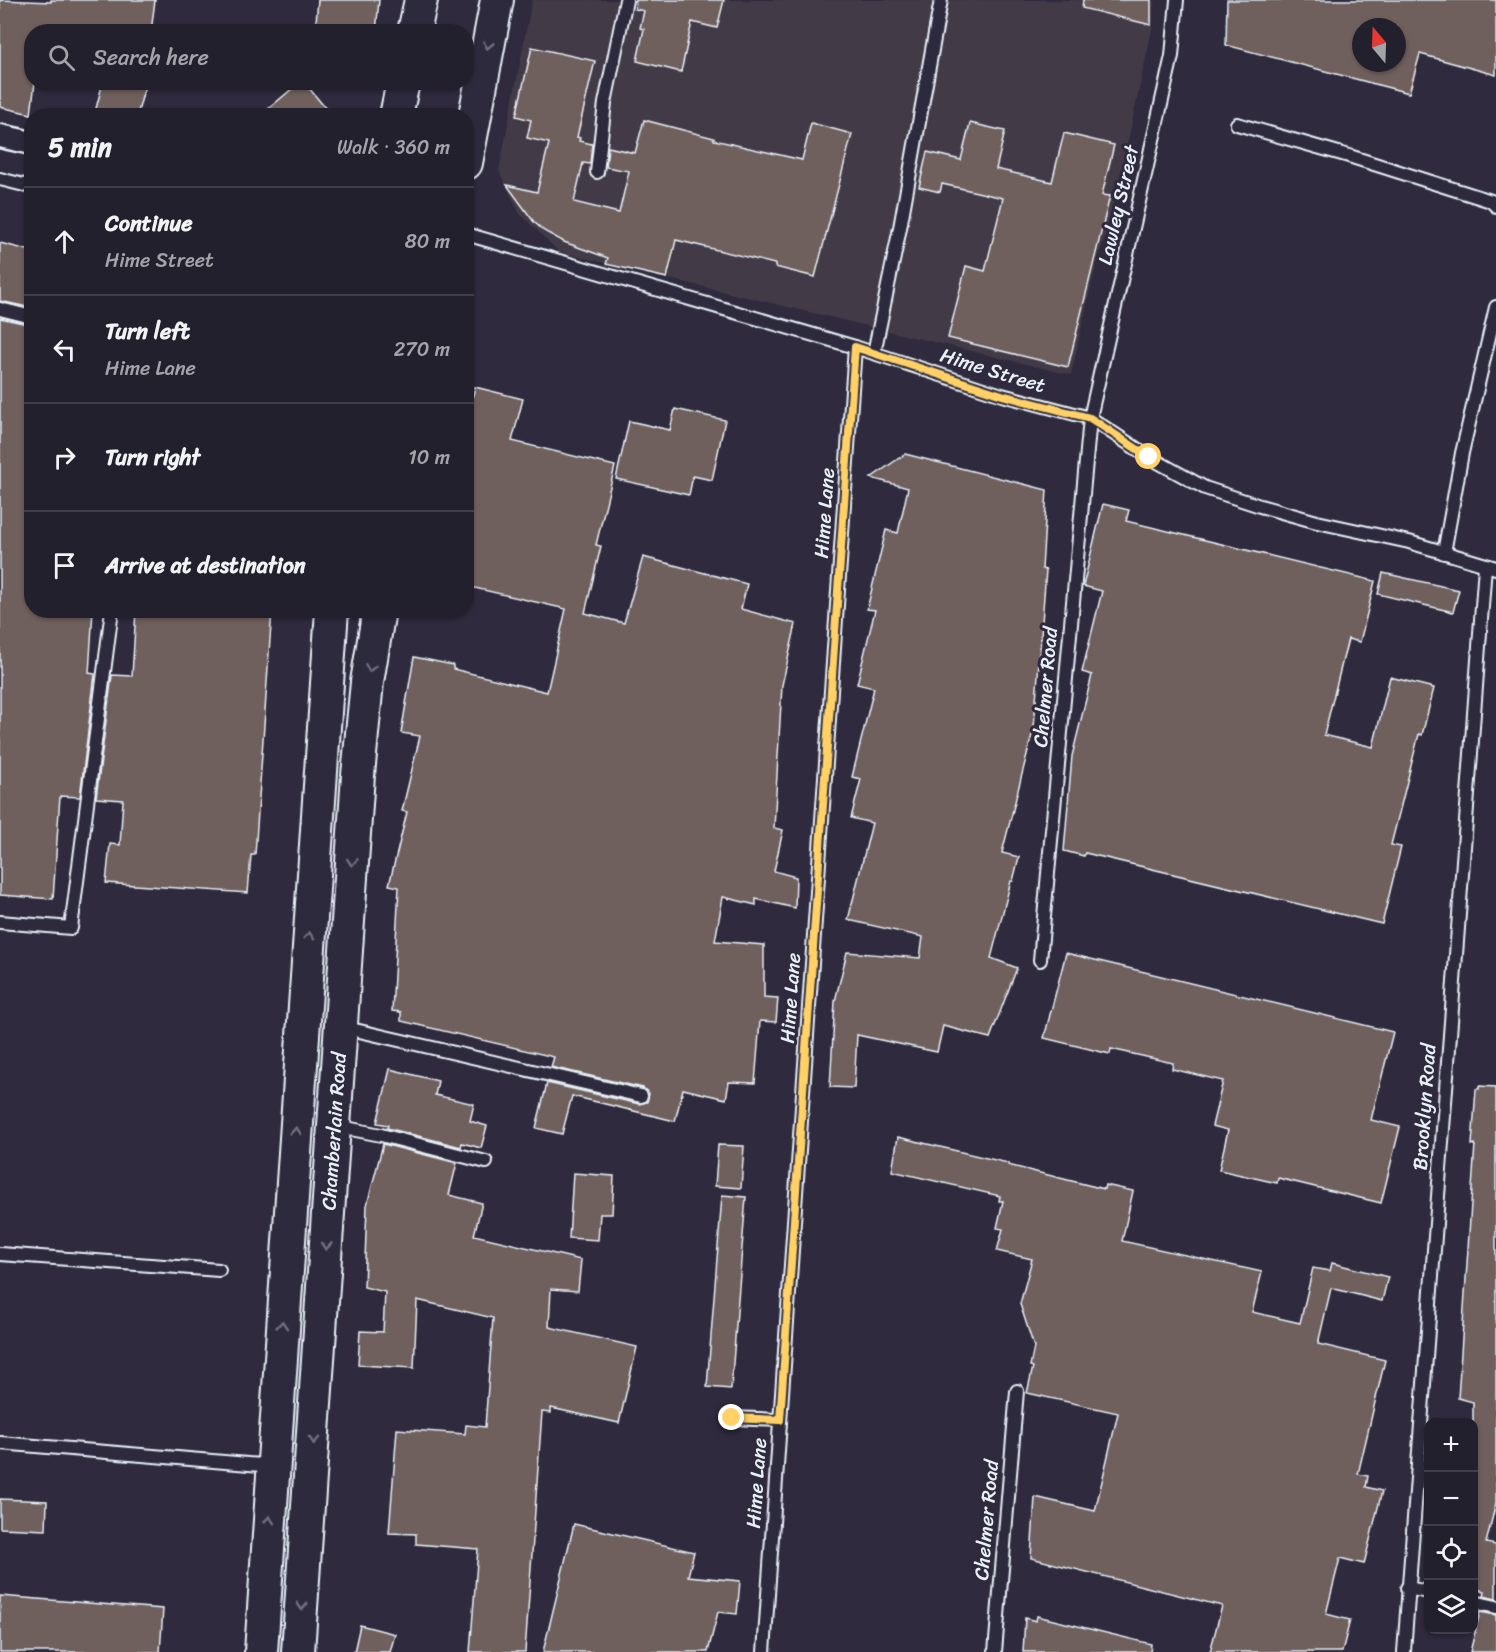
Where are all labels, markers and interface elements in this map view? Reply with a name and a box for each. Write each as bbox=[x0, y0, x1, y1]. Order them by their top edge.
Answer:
north arrow bbox=[1352, 18, 1406, 72]
search box bbox=[24, 24, 474, 90]
text: Search here bbox=[93, 38, 209, 77]
one-way arrow bbox=[482, 40, 495, 50]
icon: search bbox=[45, 41, 78, 74]
text: 5 min bbox=[48, 124, 112, 170]
text: Walk · 360 m bbox=[337, 130, 450, 165]
street label: Lawley Street bbox=[1088, 141, 1149, 268]
text: Continue bbox=[105, 204, 193, 243]
text: 80 m bbox=[405, 224, 450, 259]
icon: ahead bbox=[48, 225, 81, 258]
text: Hime Street bbox=[105, 243, 214, 278]
text: Turn left bbox=[105, 312, 190, 351]
text: 270 m bbox=[394, 332, 450, 367]
icon: left bbox=[48, 333, 81, 366]
street label: Hime Street bbox=[936, 338, 1050, 403]
text: Hime Lane bbox=[105, 351, 196, 386]
text: Turn right bbox=[105, 438, 200, 477]
text: 10 m bbox=[408, 440, 450, 475]
icon: right bbox=[48, 441, 81, 474]
route start bbox=[1135, 443, 1161, 469]
street label: Hime Lane bbox=[804, 466, 845, 560]
text: Arrive at destination bbox=[105, 546, 306, 585]
icon: arrive bbox=[48, 549, 81, 582]
street label: Chelmer Road bbox=[1023, 624, 1068, 749]
one-way arrow bbox=[364, 664, 376, 673]
one-way arrow bbox=[346, 858, 359, 867]
one-way arrow bbox=[303, 931, 316, 940]
street label: Hime Lane bbox=[770, 951, 811, 1045]
street label: Brooklyn Road bbox=[1403, 1041, 1446, 1171]
street label: Chamberlain Road bbox=[311, 1050, 357, 1211]
one-way arrow bbox=[289, 1126, 302, 1135]
one-way arrow bbox=[320, 1241, 333, 1250]
one-way arrow bbox=[276, 1321, 289, 1330]
route end bbox=[718, 1404, 744, 1430]
map controls bbox=[1424, 1418, 1478, 1634]
button: + bbox=[1424, 1418, 1478, 1472]
one-way arrow bbox=[307, 1436, 320, 1445]
street label: Hime Lane bbox=[736, 1436, 777, 1530]
street label: Chelmer Road bbox=[964, 1457, 1009, 1582]
button: − bbox=[1424, 1472, 1478, 1526]
one-way arrow bbox=[263, 1515, 276, 1524]
button: locate bbox=[1424, 1526, 1478, 1580]
button: layers bbox=[1424, 1580, 1478, 1634]
one-way arrow bbox=[296, 1601, 309, 1611]

